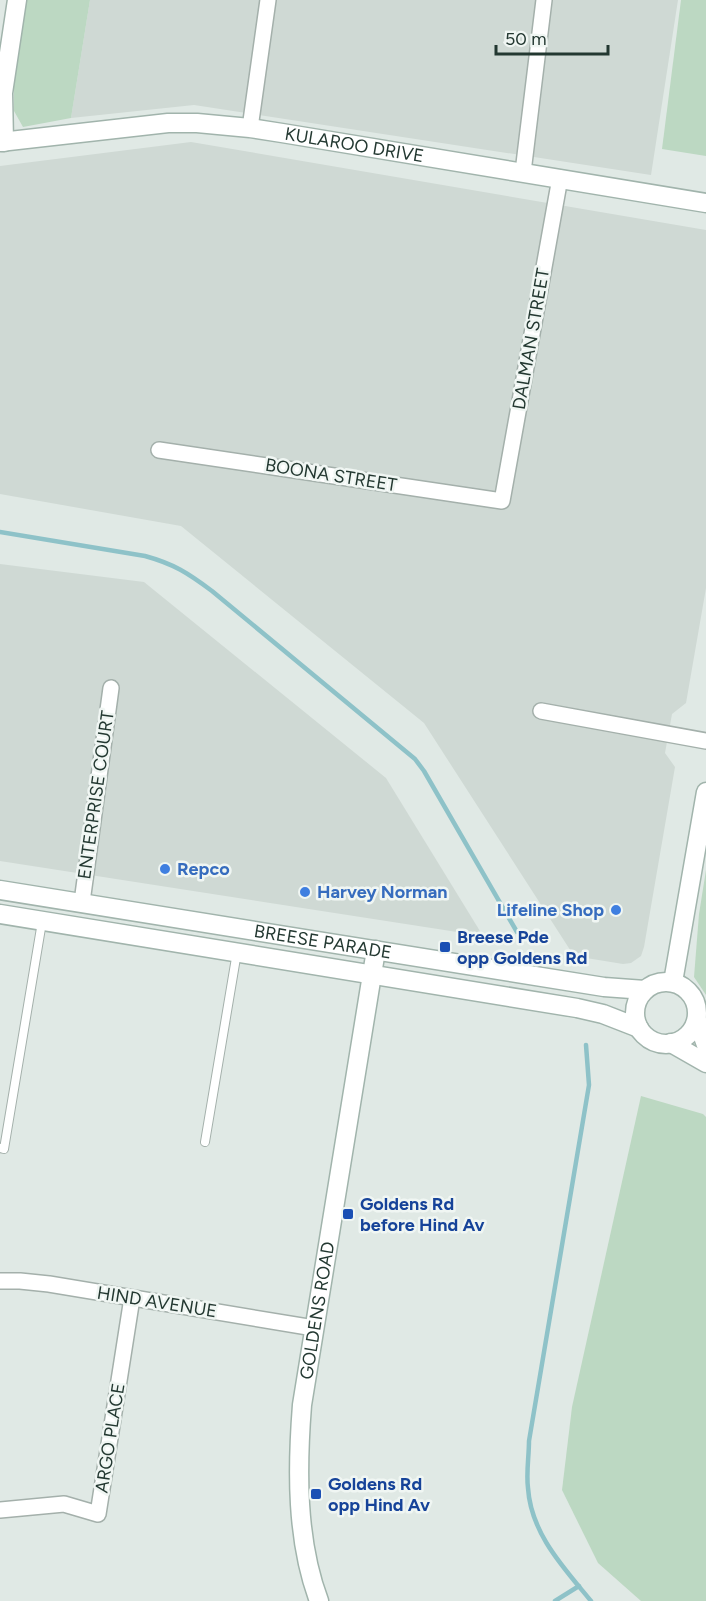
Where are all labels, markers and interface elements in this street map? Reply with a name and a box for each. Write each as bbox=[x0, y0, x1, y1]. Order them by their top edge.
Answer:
scale bar bbox=[496, 18, 608, 56]
text: 50 m bbox=[505, 28, 547, 50]
street label: KULAROO DRIVE bbox=[283, 123, 426, 167]
street label: DALMAN STREET bbox=[508, 267, 554, 411]
street label: BOONA STREET bbox=[264, 454, 398, 496]
street label: ENTERPRISE COURT bbox=[73, 709, 119, 881]
place label: Repco bbox=[177, 858, 230, 880]
marker: Repco bbox=[158, 862, 172, 876]
place label: Harvey Norman bbox=[317, 881, 448, 903]
marker: Harvey Norman bbox=[298, 885, 312, 899]
place label: Lifeline Shop bbox=[497, 899, 604, 921]
marker: Lifeline Shop bbox=[609, 903, 623, 917]
street label: BREESE PARADE bbox=[253, 920, 393, 964]
place label: Breese Pde opp Goldens Rd bbox=[457, 926, 588, 969]
marker: Breese Pde opp Goldens Rd bbox=[438, 940, 452, 954]
place label: Goldens Rd before Hind Av bbox=[360, 1193, 485, 1236]
marker: Goldens Rd before Hind Av bbox=[341, 1207, 355, 1221]
street label: GOLDENS ROAD bbox=[295, 1240, 339, 1381]
street label: HIND AVENUE bbox=[96, 1282, 218, 1322]
street label: ARGO PLACE bbox=[90, 1382, 130, 1494]
place label: Goldens Rd opp Hind Av bbox=[328, 1473, 430, 1516]
marker: Goldens Rd opp Hind Av bbox=[309, 1487, 323, 1501]

